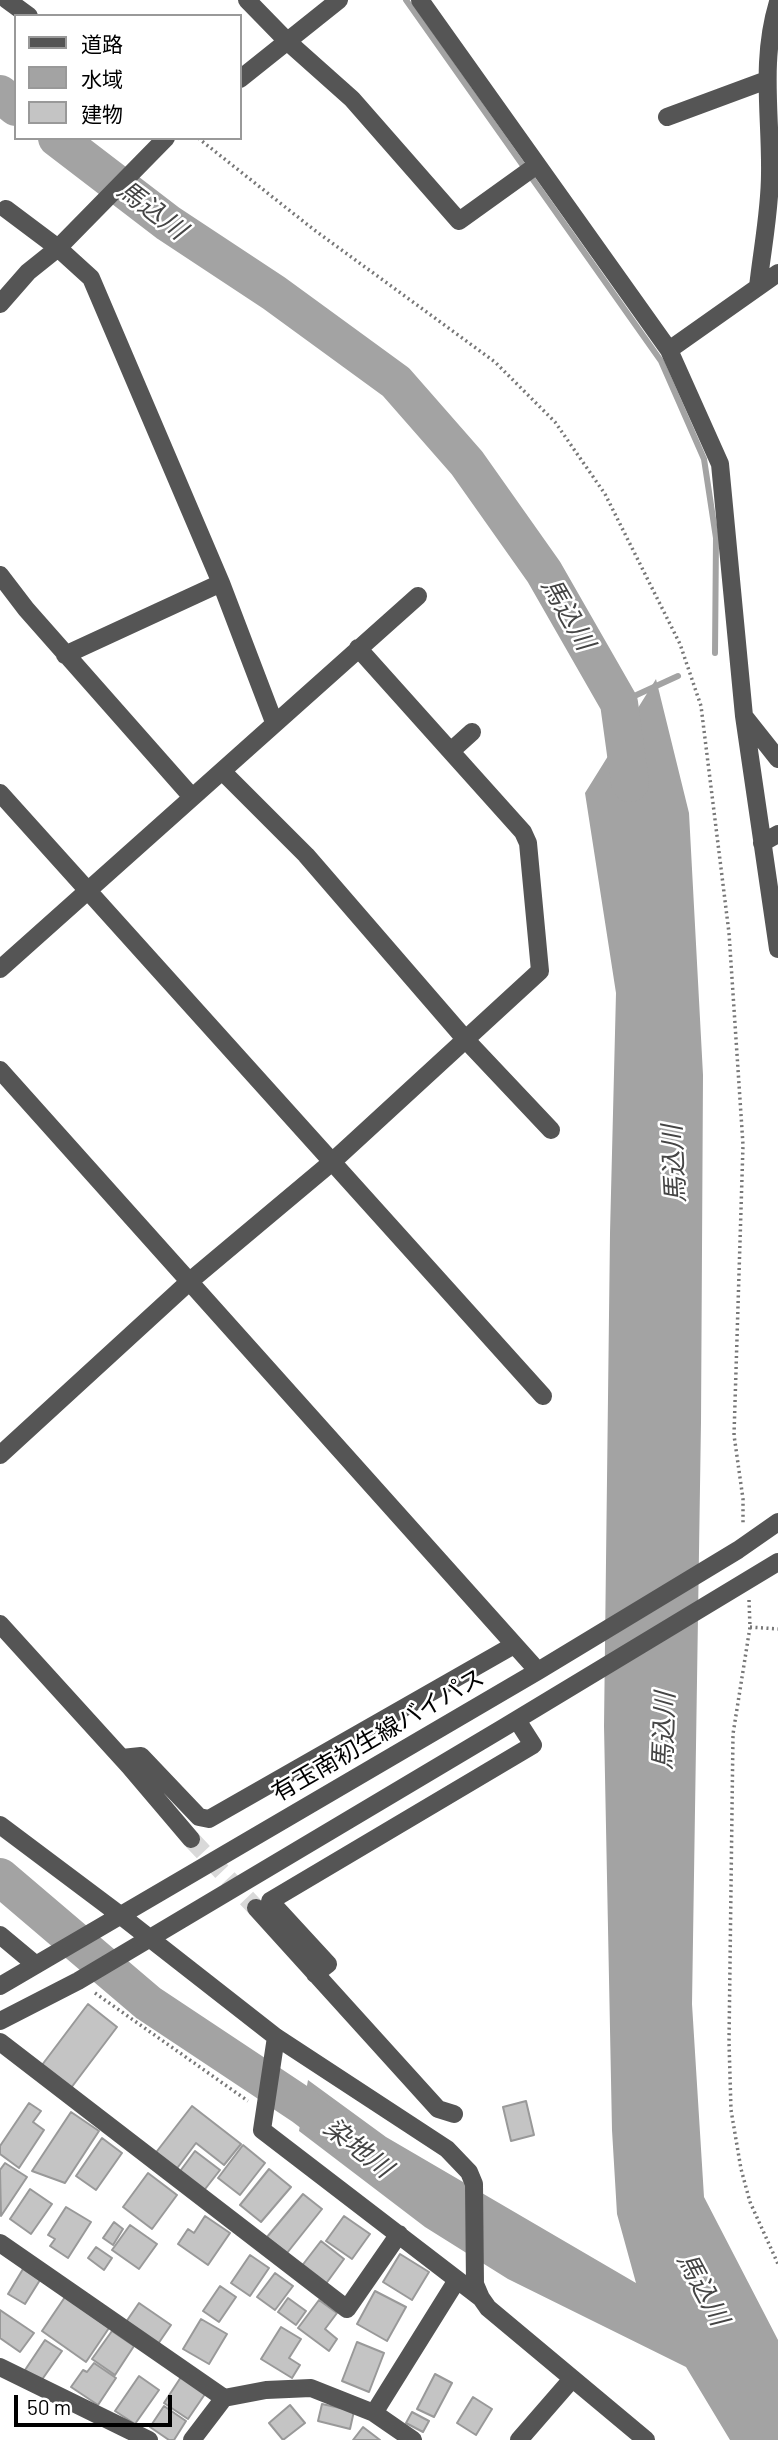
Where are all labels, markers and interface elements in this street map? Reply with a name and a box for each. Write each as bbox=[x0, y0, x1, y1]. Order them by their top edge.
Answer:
legend bbox=[14, 14, 242, 140]
text: 道路 bbox=[81, 31, 123, 56]
text: 水域 bbox=[81, 66, 123, 91]
text: 建物 bbox=[81, 101, 123, 126]
water label: 馬込川 bbox=[111, 174, 193, 246]
water label: 馬込川 bbox=[535, 572, 601, 656]
water label: 馬込川 bbox=[656, 1124, 692, 1204]
street label: 有玉南初生線バイパス bbox=[267, 1663, 489, 1807]
water label: 馬込川 bbox=[647, 1691, 681, 1771]
water label: 染地川 bbox=[318, 2112, 398, 2184]
water label: 馬込川 bbox=[671, 2247, 735, 2331]
scale bar bbox=[18, 2380, 175, 2424]
text: 50 m bbox=[27, 2394, 71, 2419]

